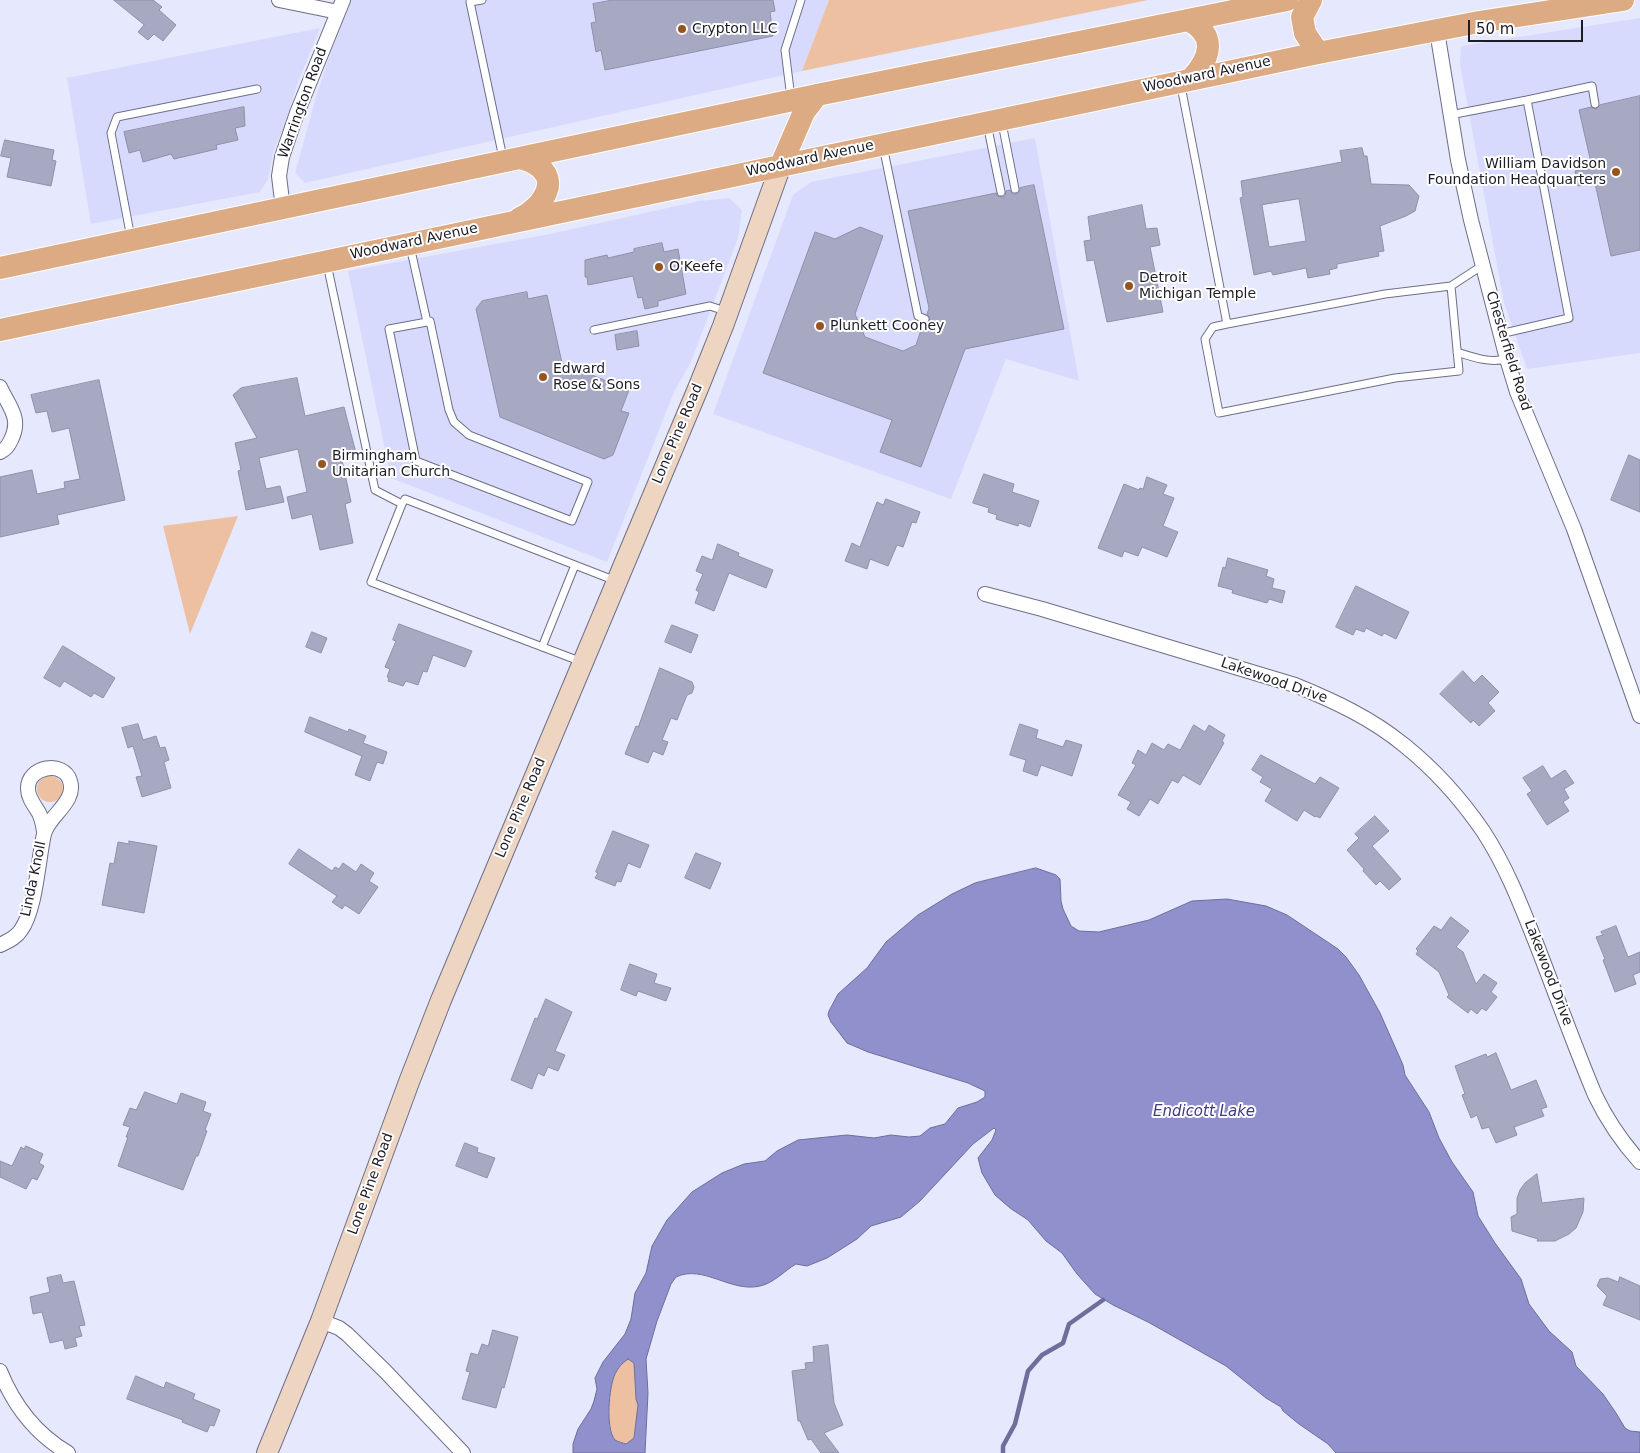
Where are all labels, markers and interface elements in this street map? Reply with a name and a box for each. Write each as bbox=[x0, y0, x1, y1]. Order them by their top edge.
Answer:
scale bar bbox=[1470, 10, 1585, 42]
text: 50 m bbox=[1476, 20, 1514, 38]
place label: Crypton LLC bbox=[692, 21, 777, 37]
marker: Crypton LLC bbox=[676, 23, 688, 35]
street label: Warrington Road bbox=[275, 45, 331, 161]
street label: Woodward Avenue bbox=[1142, 53, 1272, 97]
street label: Woodward Avenue bbox=[745, 137, 875, 181]
place label: William Davidson Foundation Headquarters bbox=[1428, 156, 1606, 188]
marker: William Davidson Foundation Headquarters bbox=[1610, 166, 1622, 178]
street label: Woodward Avenue bbox=[349, 220, 479, 264]
place label: O'Keefe bbox=[669, 259, 723, 275]
marker: O'Keefe bbox=[653, 261, 665, 273]
place label: Detroit Michigan Temple bbox=[1139, 270, 1256, 302]
marker: Detroit Michigan Temple bbox=[1123, 280, 1135, 292]
street label: Chesterfield Road bbox=[1482, 289, 1534, 413]
place label: Plunkett Cooney bbox=[830, 318, 944, 334]
marker: Plunkett Cooney bbox=[814, 320, 826, 332]
place label: Edward Rose & Sons bbox=[553, 361, 640, 394]
marker: Edward Rose & Sons bbox=[537, 371, 549, 383]
street label: Lone Pine Road bbox=[649, 381, 707, 487]
place label: Birmingham Unitarian Church bbox=[332, 448, 450, 481]
marker: Birmingham Unitarian Church bbox=[316, 458, 328, 470]
street label: Lakewood Drive bbox=[1218, 655, 1330, 707]
street label: Lone Pine Road bbox=[492, 755, 550, 861]
street label: Linda Knoll bbox=[18, 840, 50, 918]
street label: Lakewood Drive bbox=[1520, 918, 1576, 1028]
water label: Endicott Lake bbox=[1153, 1103, 1255, 1121]
street label: Lone Pine Road bbox=[345, 1131, 397, 1237]

